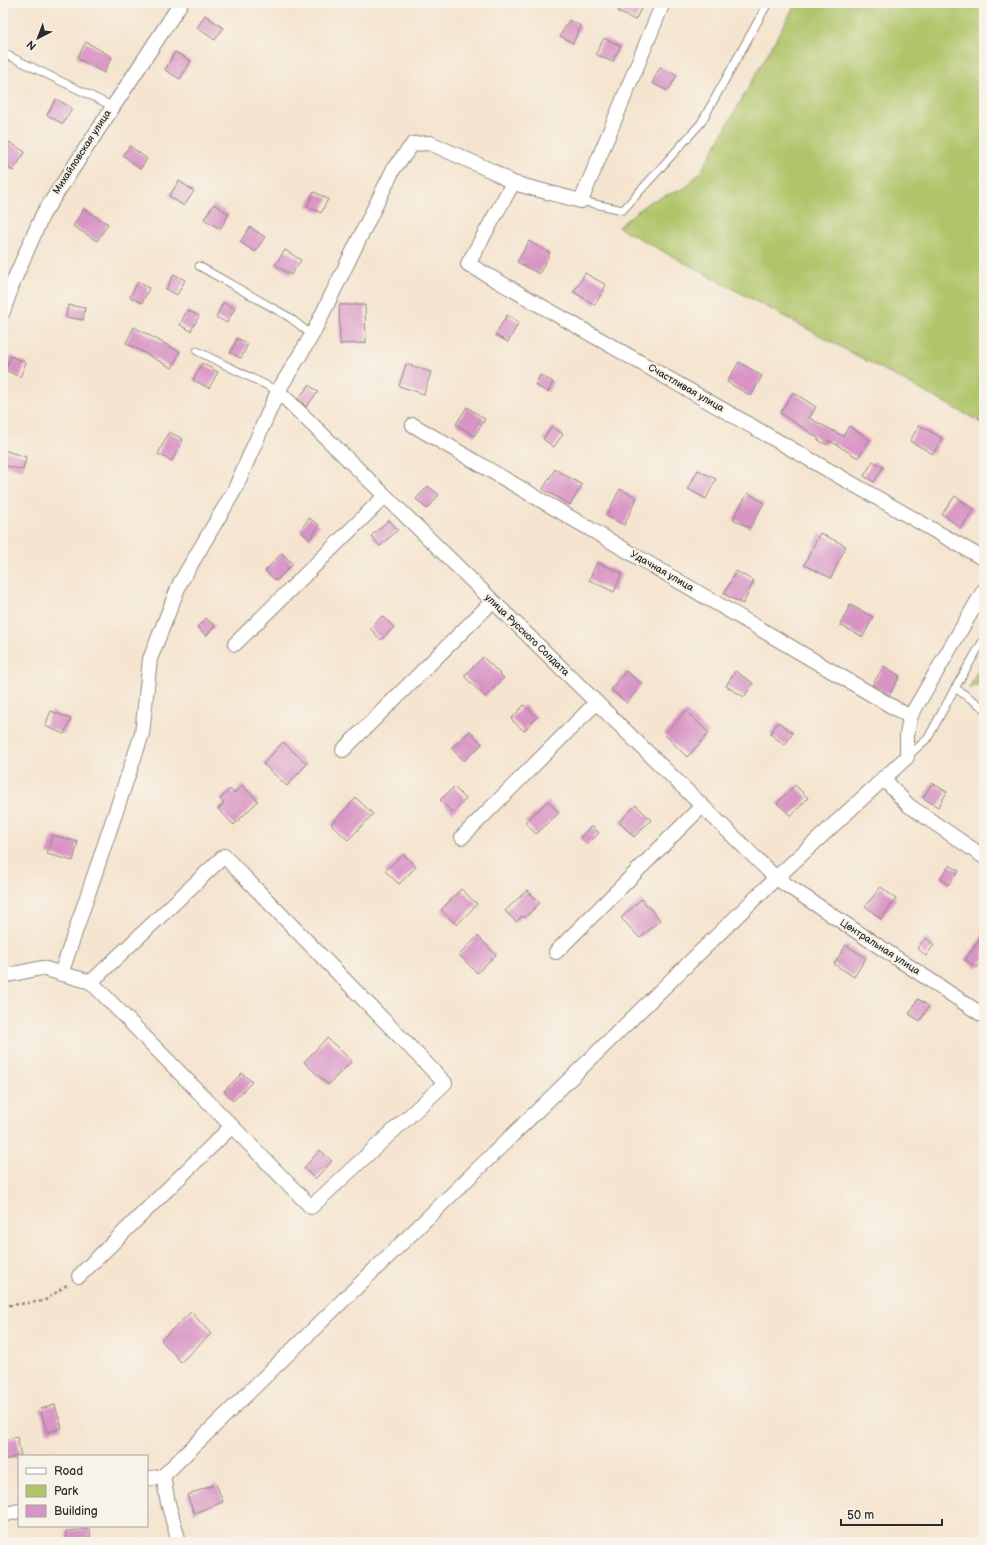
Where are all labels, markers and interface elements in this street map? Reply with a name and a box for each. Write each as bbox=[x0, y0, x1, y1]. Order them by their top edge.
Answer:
north arrow bbox=[18, 18, 58, 58]
text: N bbox=[24, 37, 39, 53]
street label: Михайловская улица bbox=[50, 108, 114, 196]
street label: Счастливая улица bbox=[646, 361, 726, 415]
street label: Удачная улица bbox=[628, 548, 696, 594]
street label: улица Русского Солдата bbox=[482, 591, 572, 679]
street label: Центральная улица bbox=[838, 917, 922, 977]
legend bbox=[18, 1455, 148, 1527]
text: Road bbox=[54, 1464, 83, 1479]
text: Park bbox=[54, 1484, 78, 1499]
scale bar bbox=[841, 1501, 942, 1527]
text: Building bbox=[54, 1504, 98, 1519]
text: 50 m bbox=[847, 1508, 874, 1523]

